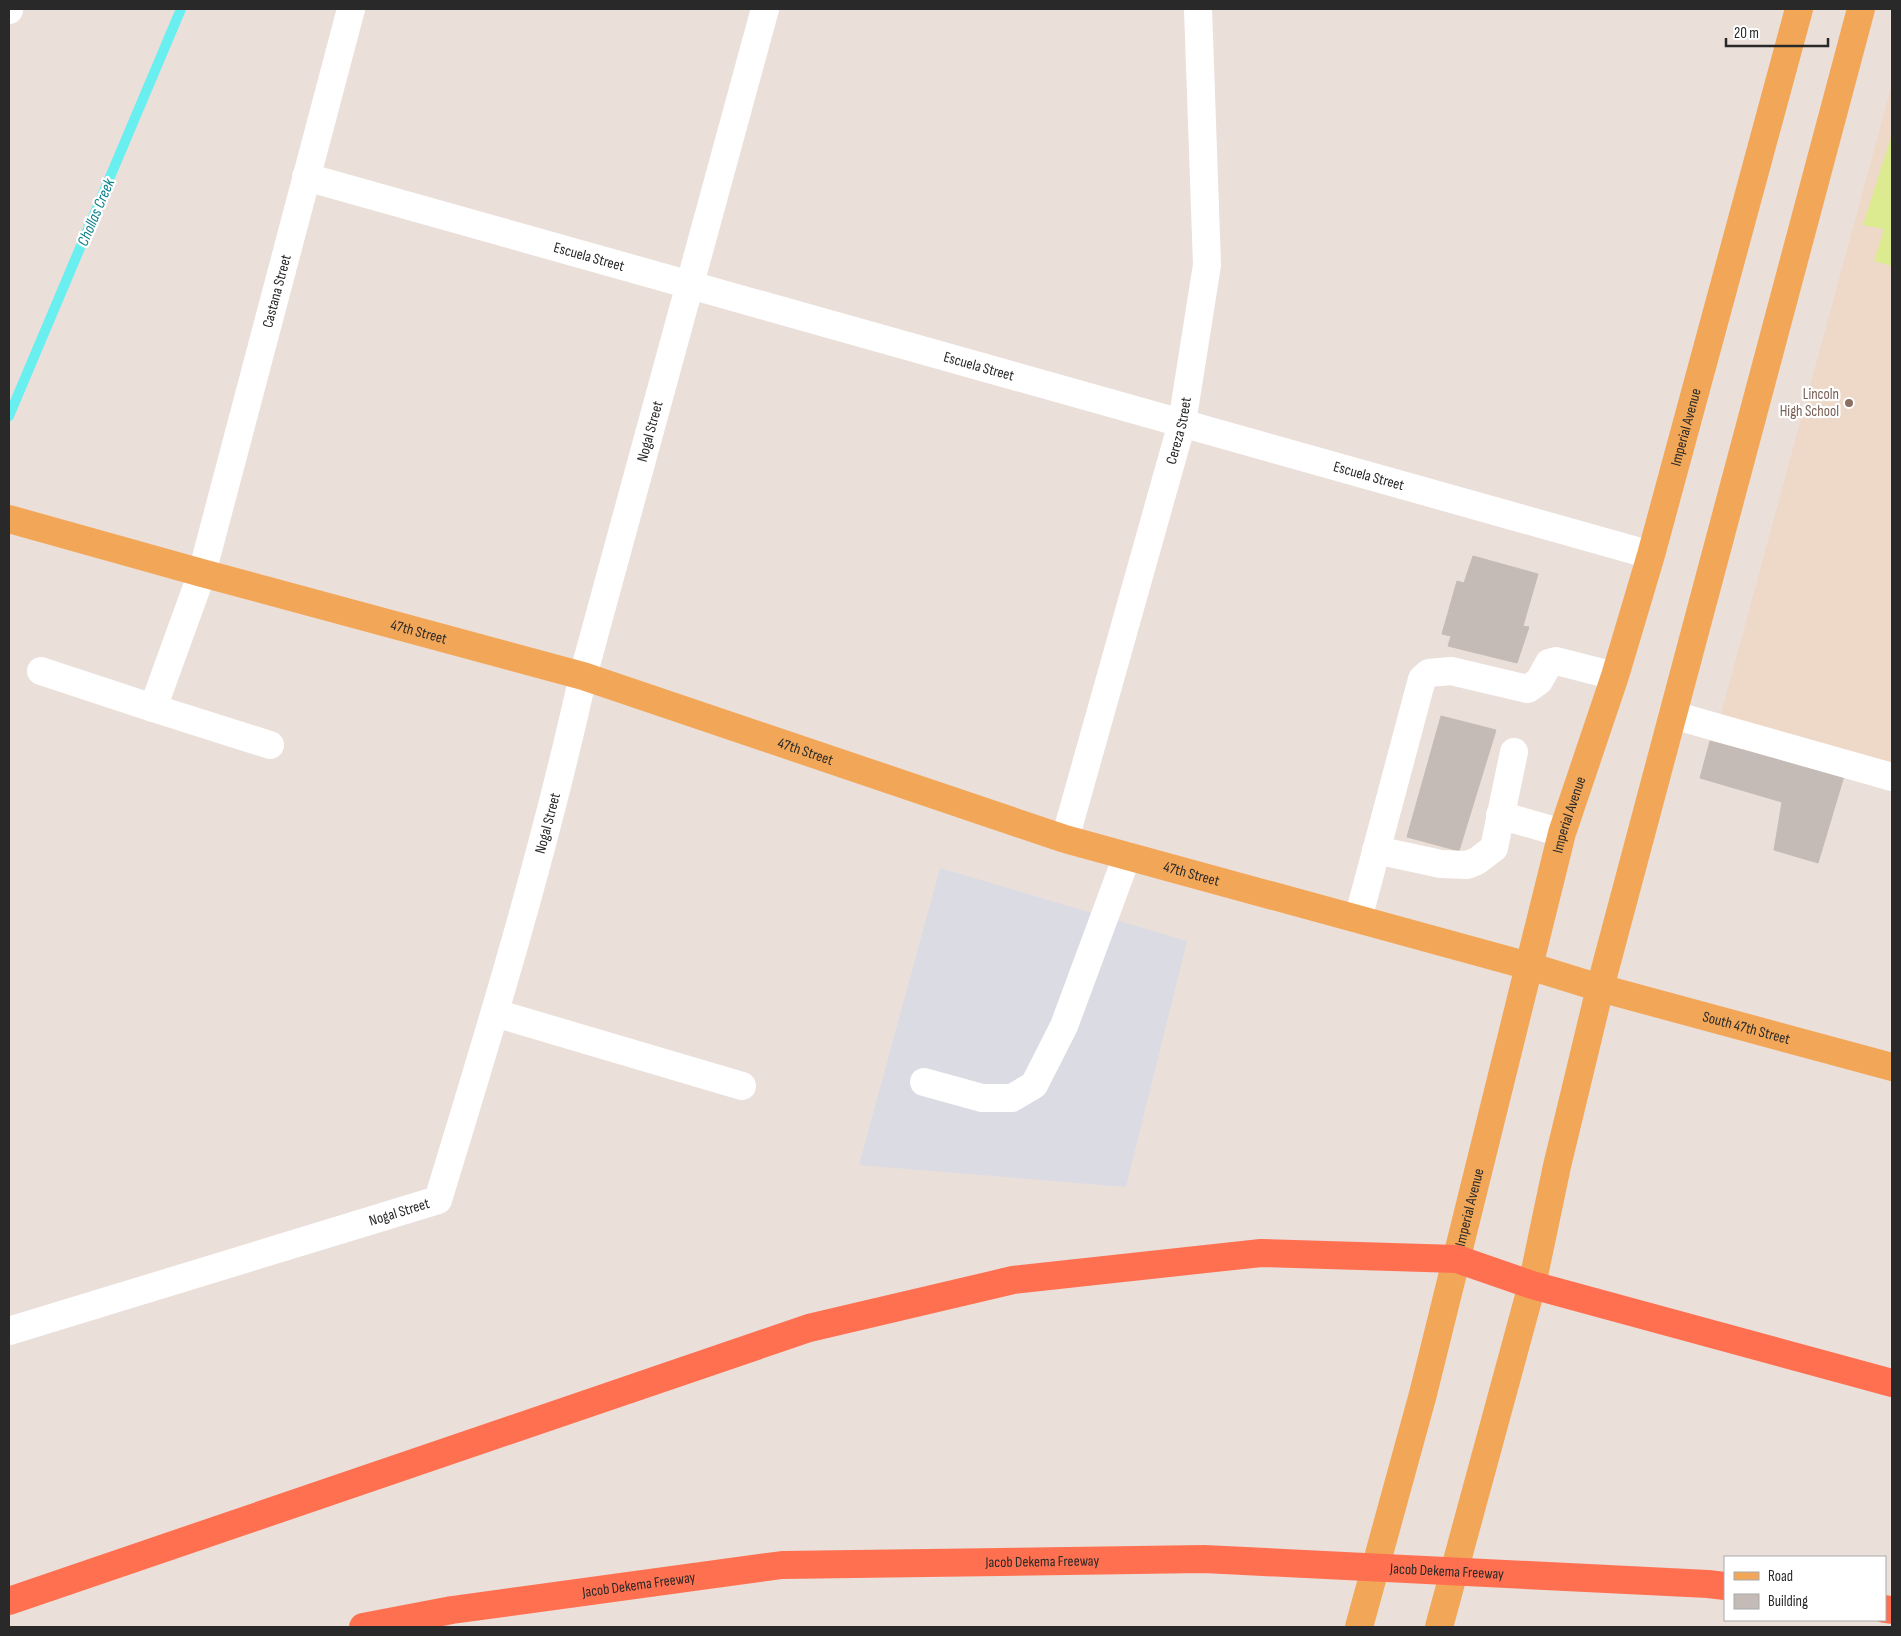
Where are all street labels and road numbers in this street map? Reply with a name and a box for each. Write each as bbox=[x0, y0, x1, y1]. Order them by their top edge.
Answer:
street label: Escuela Street bbox=[551, 238, 627, 276]
street label: Castana Street bbox=[258, 252, 296, 330]
street label: Escuela Street bbox=[941, 348, 1017, 386]
street label: Imperial Avenue bbox=[1667, 386, 1706, 468]
street label: Cereza Street bbox=[1162, 395, 1196, 467]
street label: Nogal Street bbox=[633, 399, 668, 464]
street label: Escuela Street bbox=[1331, 457, 1407, 495]
street label: 47th Street bbox=[388, 615, 449, 649]
street label: 47th Street bbox=[775, 734, 836, 770]
street label: Imperial Avenue bbox=[1548, 774, 1590, 855]
street label: Nogal Street bbox=[531, 790, 565, 856]
street label: 47th Street bbox=[1161, 857, 1222, 891]
street label: South 47th Street bbox=[1701, 1007, 1792, 1049]
street label: Imperial Avenue bbox=[1451, 1166, 1489, 1248]
street label: Nogal Street bbox=[367, 1194, 432, 1231]
street label: Jacob Dekema Freeway bbox=[984, 1551, 1100, 1572]
street label: Jacob Dekema Freeway bbox=[1389, 1559, 1505, 1584]
street label: Jacob Dekema Freeway bbox=[580, 1568, 697, 1602]

